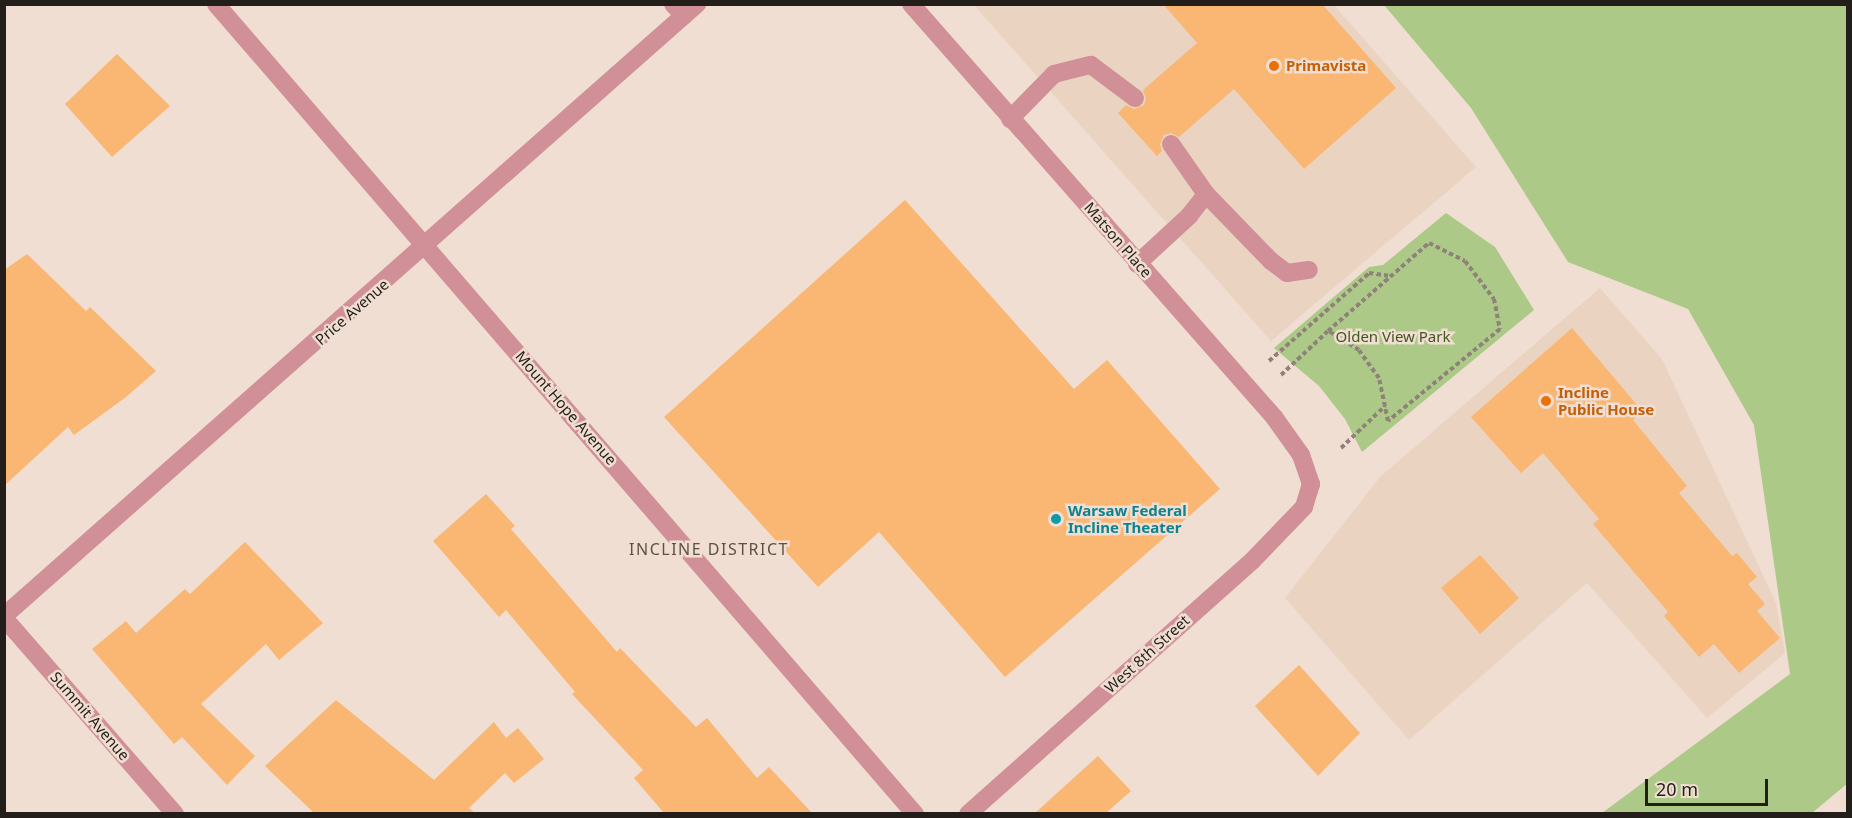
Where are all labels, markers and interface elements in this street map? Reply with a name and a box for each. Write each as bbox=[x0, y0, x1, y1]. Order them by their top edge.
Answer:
place label: Primavista bbox=[1286, 57, 1366, 75]
marker: Primavista bbox=[1267, 59, 1281, 73]
street label: Matson Place bbox=[1080, 199, 1156, 281]
street label: Price Avenue bbox=[312, 275, 392, 349]
park label: Olden View Park bbox=[1336, 328, 1450, 346]
street label: Mount Hope Avenue bbox=[512, 347, 620, 469]
place label: Incline Public House bbox=[1558, 383, 1654, 418]
marker: Incline Public House bbox=[1539, 394, 1553, 408]
place label: Warsaw Federal Incline Theater bbox=[1068, 501, 1187, 536]
marker: Warsaw Federal Incline Theater bbox=[1049, 512, 1063, 526]
district label: INCLINE DISTRICT bbox=[629, 539, 789, 559]
street label: West 8th Street bbox=[1101, 611, 1193, 697]
street label: Summit Avenue bbox=[47, 668, 133, 764]
scale bar bbox=[1648, 767, 1771, 805]
text: 20 m bbox=[1656, 777, 1698, 801]

